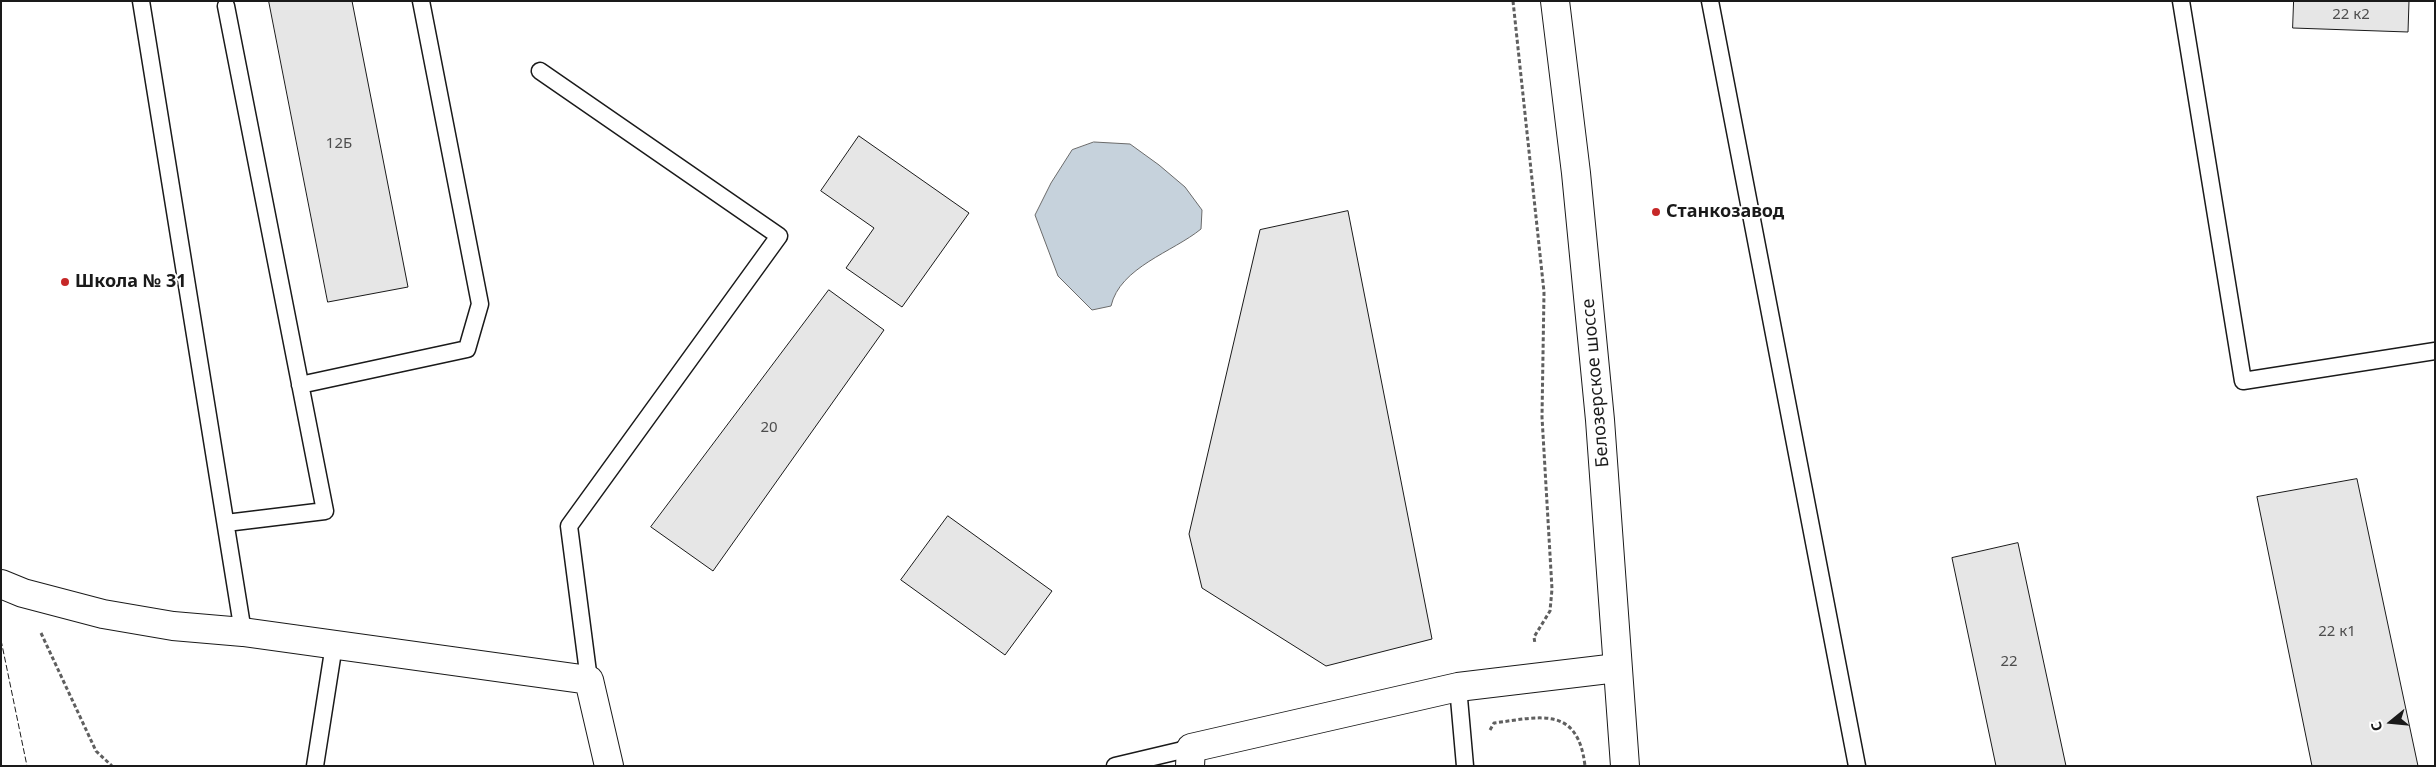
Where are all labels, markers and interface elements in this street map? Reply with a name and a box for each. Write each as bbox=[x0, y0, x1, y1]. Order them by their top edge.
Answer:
house number: 22 к2 bbox=[2332, 6, 2370, 24]
house number: 12Б bbox=[326, 135, 352, 153]
place label: Станкозавод bbox=[1666, 201, 1784, 223]
marker: Станкозавод bbox=[1650, 206, 1662, 218]
place label: Школа № 31 bbox=[75, 271, 187, 293]
marker: Школа № 31 bbox=[59, 276, 71, 288]
street label: Белозерское шоссе bbox=[1578, 298, 1614, 468]
house number: 20 bbox=[760, 419, 778, 437]
house number: 22 к1 bbox=[2318, 623, 2356, 641]
house number: 22 bbox=[2000, 653, 2018, 671]
north arrow bbox=[2366, 697, 2416, 747]
text: С bbox=[2366, 719, 2387, 734]

